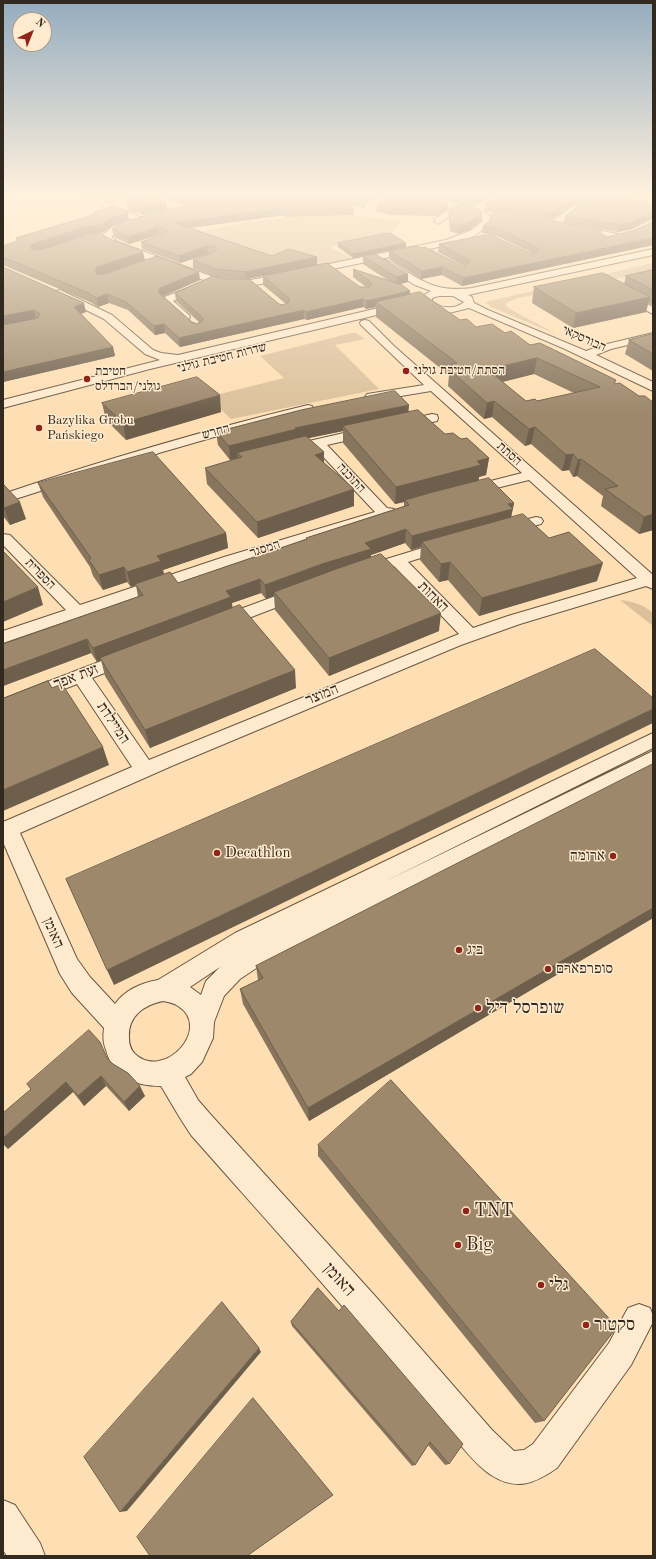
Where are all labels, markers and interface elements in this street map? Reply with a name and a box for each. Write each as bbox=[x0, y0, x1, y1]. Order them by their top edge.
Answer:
north arrow bbox=[12, 12, 52, 52]
text: N bbox=[33, 17, 47, 30]
street label: הבורסקאי bbox=[560, 322, 608, 356]
street label: שדרות חטיבת גולני bbox=[176, 339, 268, 377]
place label: הסתת/חטיבת גולני bbox=[414, 363, 505, 379]
place label: חטיבת גולני/הברדלס bbox=[95, 364, 161, 395]
marker: הסתת/חטיבת גולני bbox=[401, 366, 411, 376]
marker: חטיבת גולני/הברדלס bbox=[82, 374, 92, 384]
place label: Bazylika Grobu Pańskiego bbox=[47, 413, 134, 444]
street label: החרש bbox=[200, 421, 232, 443]
marker: Bazylika Grobu Pańskiego bbox=[34, 423, 44, 433]
street label: הסתת bbox=[493, 439, 525, 469]
street label: התוכנה bbox=[333, 460, 369, 496]
street label: המסגר bbox=[248, 537, 282, 561]
street label: הספרית bbox=[22, 555, 58, 593]
street label: האחות bbox=[414, 578, 452, 616]
street label: זעת אפך bbox=[51, 660, 101, 694]
street label: המוצר bbox=[303, 680, 341, 710]
street label: המיילדת bbox=[93, 699, 133, 747]
place label: Decathlon bbox=[225, 844, 291, 862]
place label: ארומה bbox=[570, 847, 605, 865]
marker: Decathlon bbox=[212, 848, 222, 858]
marker: ארומה bbox=[608, 851, 618, 861]
street label: האומן bbox=[39, 915, 67, 951]
place label: ביג bbox=[467, 941, 483, 959]
marker: ביג bbox=[454, 945, 464, 955]
place label: סופרפארם bbox=[556, 960, 613, 978]
marker: סופרפארם bbox=[543, 964, 553, 974]
place label: שופרסל דיל bbox=[486, 997, 564, 1019]
marker: שופרסל דיל bbox=[473, 1003, 483, 1013]
place label: TNT bbox=[474, 1200, 514, 1222]
marker: TNT bbox=[461, 1206, 471, 1216]
place label: Big bbox=[466, 1234, 493, 1256]
marker: Big bbox=[453, 1240, 463, 1250]
street label: האומן bbox=[318, 1259, 360, 1301]
place label: גלי bbox=[549, 1274, 569, 1296]
marker: גלי bbox=[536, 1280, 546, 1290]
place label: סקטור bbox=[594, 1314, 635, 1336]
marker: סקטור bbox=[581, 1320, 591, 1330]

